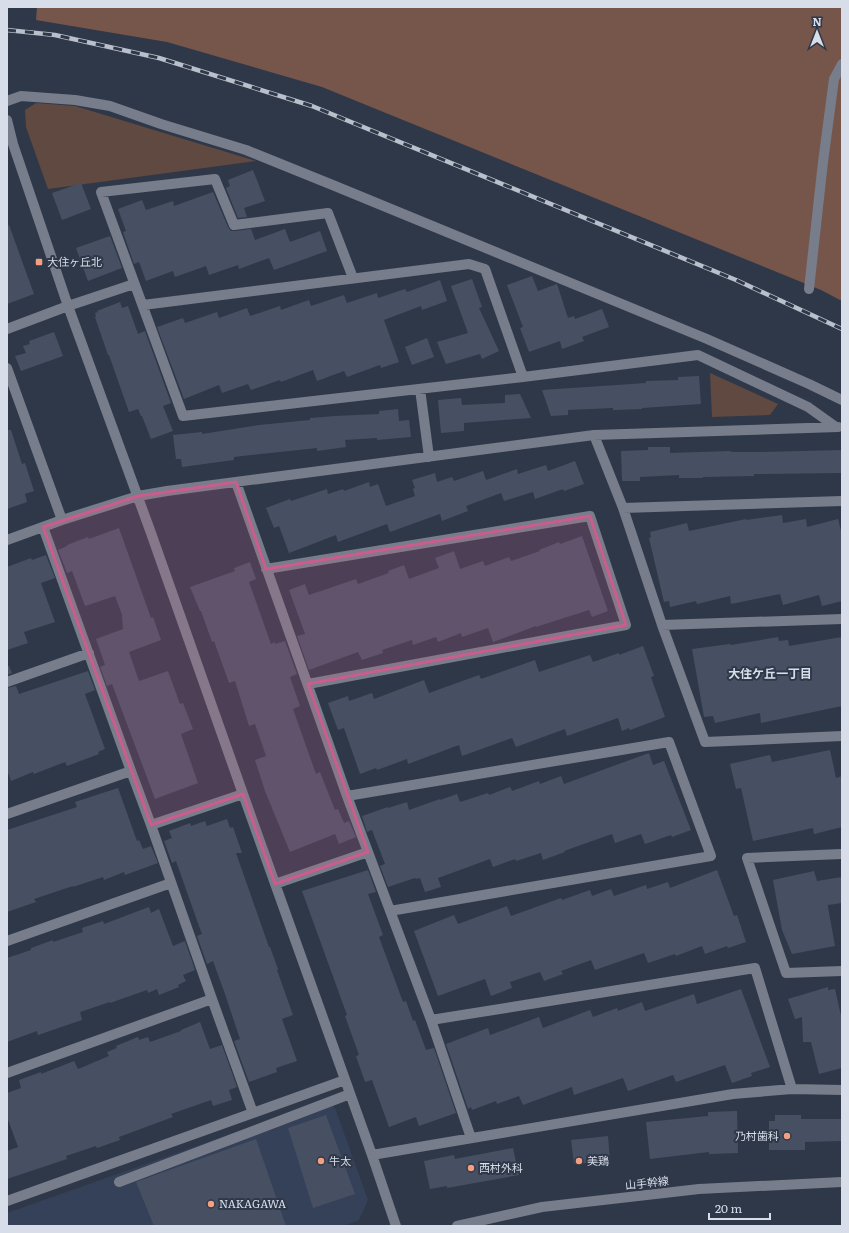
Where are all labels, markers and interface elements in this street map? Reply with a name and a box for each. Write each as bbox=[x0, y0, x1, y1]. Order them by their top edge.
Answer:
north arrow bbox=[797, 12, 837, 52]
text: N bbox=[812, 13, 822, 29]
place label: 大住ヶ丘北 bbox=[47, 253, 102, 269]
marker: 大住ヶ丘北 bbox=[34, 257, 44, 267]
district label: 大住ケ丘一丁目 bbox=[728, 664, 812, 682]
place label: 乃村歯科 bbox=[735, 1127, 779, 1143]
marker: 乃村歯科 bbox=[782, 1131, 792, 1141]
place label: 牛太 bbox=[329, 1152, 351, 1168]
place label: 美鶏 bbox=[587, 1152, 609, 1168]
marker: 牛太 bbox=[316, 1156, 326, 1166]
marker: 美鶏 bbox=[574, 1156, 584, 1166]
place label: 西村外科 bbox=[479, 1159, 523, 1175]
marker: 西村外科 bbox=[466, 1163, 476, 1173]
street label: 山手幹線 bbox=[624, 1172, 670, 1192]
place label: NAKAGAWA bbox=[219, 1195, 286, 1211]
scale bar bbox=[709, 1195, 770, 1221]
marker: NAKAGAWA bbox=[206, 1199, 216, 1209]
text: 20 m bbox=[715, 1199, 742, 1217]

